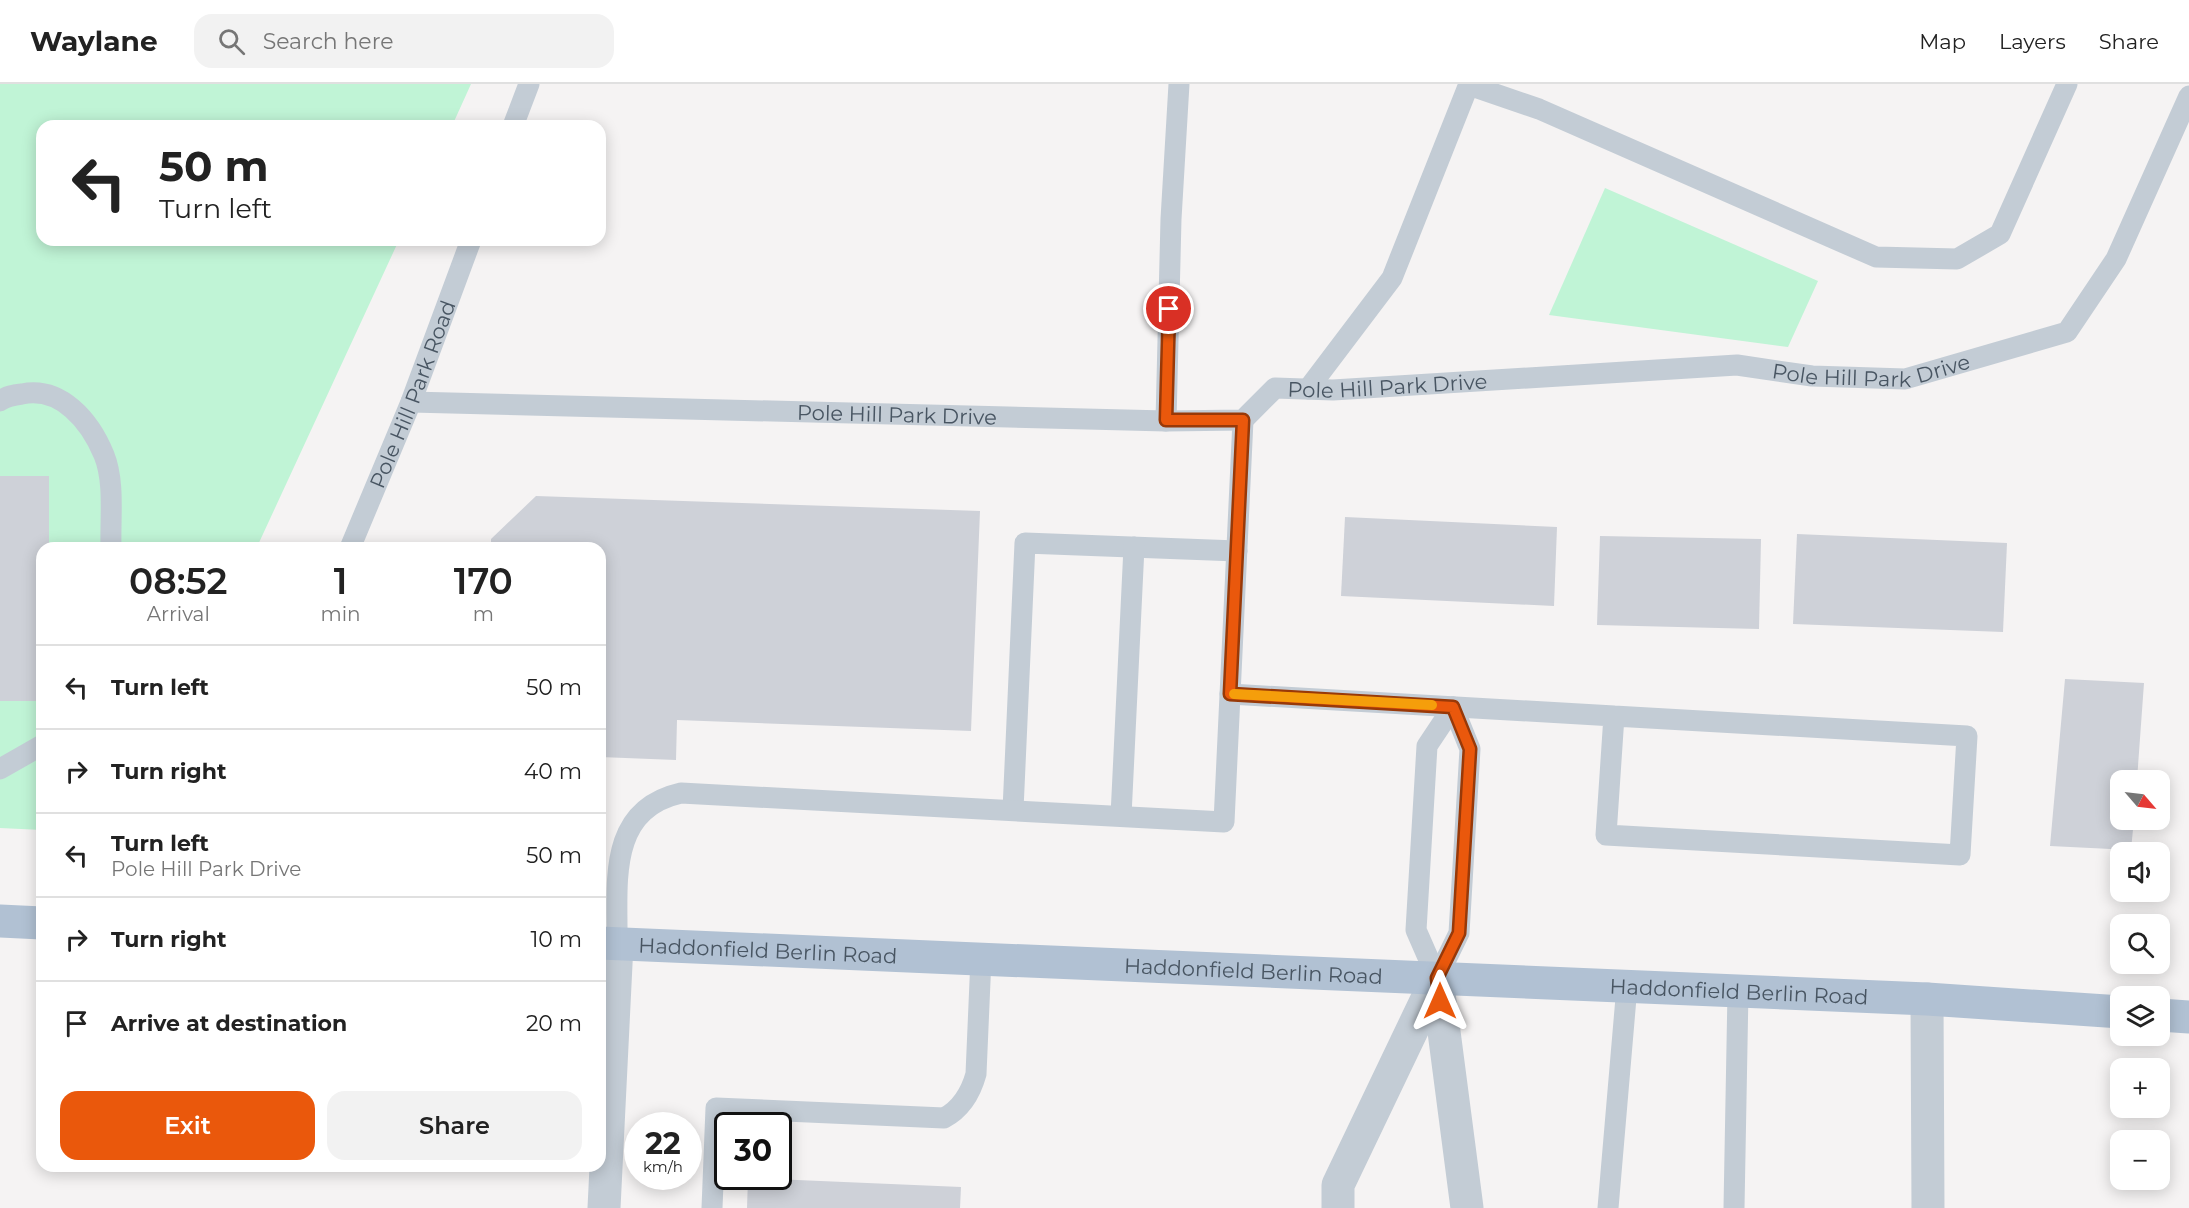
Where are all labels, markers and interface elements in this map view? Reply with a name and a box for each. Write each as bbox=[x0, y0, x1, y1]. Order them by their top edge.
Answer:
search box bbox=[194, 14, 614, 68]
text: Waylane bbox=[30, 24, 158, 58]
icon: search bbox=[215, 25, 248, 58]
text: Search here bbox=[263, 28, 393, 55]
text: Map bbox=[1919, 29, 1966, 54]
text: Layers bbox=[1999, 29, 2066, 54]
text: Share bbox=[2099, 29, 2159, 54]
text: 50 m bbox=[159, 140, 268, 192]
icon: left bbox=[60, 144, 138, 222]
text: Turn left bbox=[159, 192, 272, 225]
pin bbox=[1143, 283, 1194, 334]
icon: arrive bbox=[1152, 292, 1185, 325]
street label: Pole Hill Park Road bbox=[364, 297, 460, 492]
street label: Pole Hill Park Drive bbox=[1771, 348, 1973, 392]
street label: Pole Hill Park Drive bbox=[1287, 368, 1488, 403]
street label: Pole Hill Park Drive bbox=[797, 399, 997, 429]
text: 08:52 bbox=[129, 559, 227, 603]
text: 1 bbox=[334, 559, 347, 603]
text: 170 bbox=[454, 559, 513, 603]
text: Arrival bbox=[147, 602, 210, 626]
text: min bbox=[321, 602, 361, 626]
text: m bbox=[473, 602, 494, 626]
icon: left bbox=[60, 671, 93, 704]
text: Turn left bbox=[111, 674, 209, 701]
text: 50 m bbox=[526, 674, 582, 701]
icon: right bbox=[60, 755, 93, 788]
text: Turn right bbox=[111, 758, 226, 785]
text: 40 m bbox=[524, 758, 582, 785]
north arrow bbox=[2110, 770, 2170, 830]
map controls bbox=[2110, 770, 2170, 1190]
text: Turn left bbox=[111, 830, 209, 857]
icon: left bbox=[60, 839, 93, 872]
text: 50 m bbox=[526, 842, 582, 869]
button: sound bbox=[2110, 842, 2170, 902]
text: Pole Hill Park Drive bbox=[111, 857, 301, 881]
button: search bbox=[2110, 914, 2170, 974]
icon: right bbox=[60, 923, 93, 956]
text: Turn right bbox=[111, 926, 226, 953]
text: 10 m bbox=[530, 926, 582, 953]
street label: Haddonfield Berlin Road bbox=[638, 932, 898, 968]
street label: Haddonfield Berlin Road bbox=[1123, 953, 1383, 989]
position arrow bbox=[1408, 969, 1472, 1033]
street label: Haddonfield Berlin Road bbox=[1609, 973, 1869, 1009]
button: layers bbox=[2110, 986, 2170, 1046]
icon: arrive bbox=[60, 1007, 93, 1040]
text: Arrive at destination bbox=[111, 1010, 347, 1037]
text: 20 m bbox=[526, 1010, 582, 1037]
button: + bbox=[2110, 1058, 2170, 1118]
button: Exit bbox=[60, 1091, 315, 1160]
button: Share bbox=[327, 1091, 582, 1160]
speed limit sign: 30 bbox=[714, 1112, 792, 1190]
text: 22 bbox=[645, 1125, 681, 1162]
button: − bbox=[2110, 1130, 2170, 1190]
text: km/h bbox=[643, 1157, 683, 1176]

